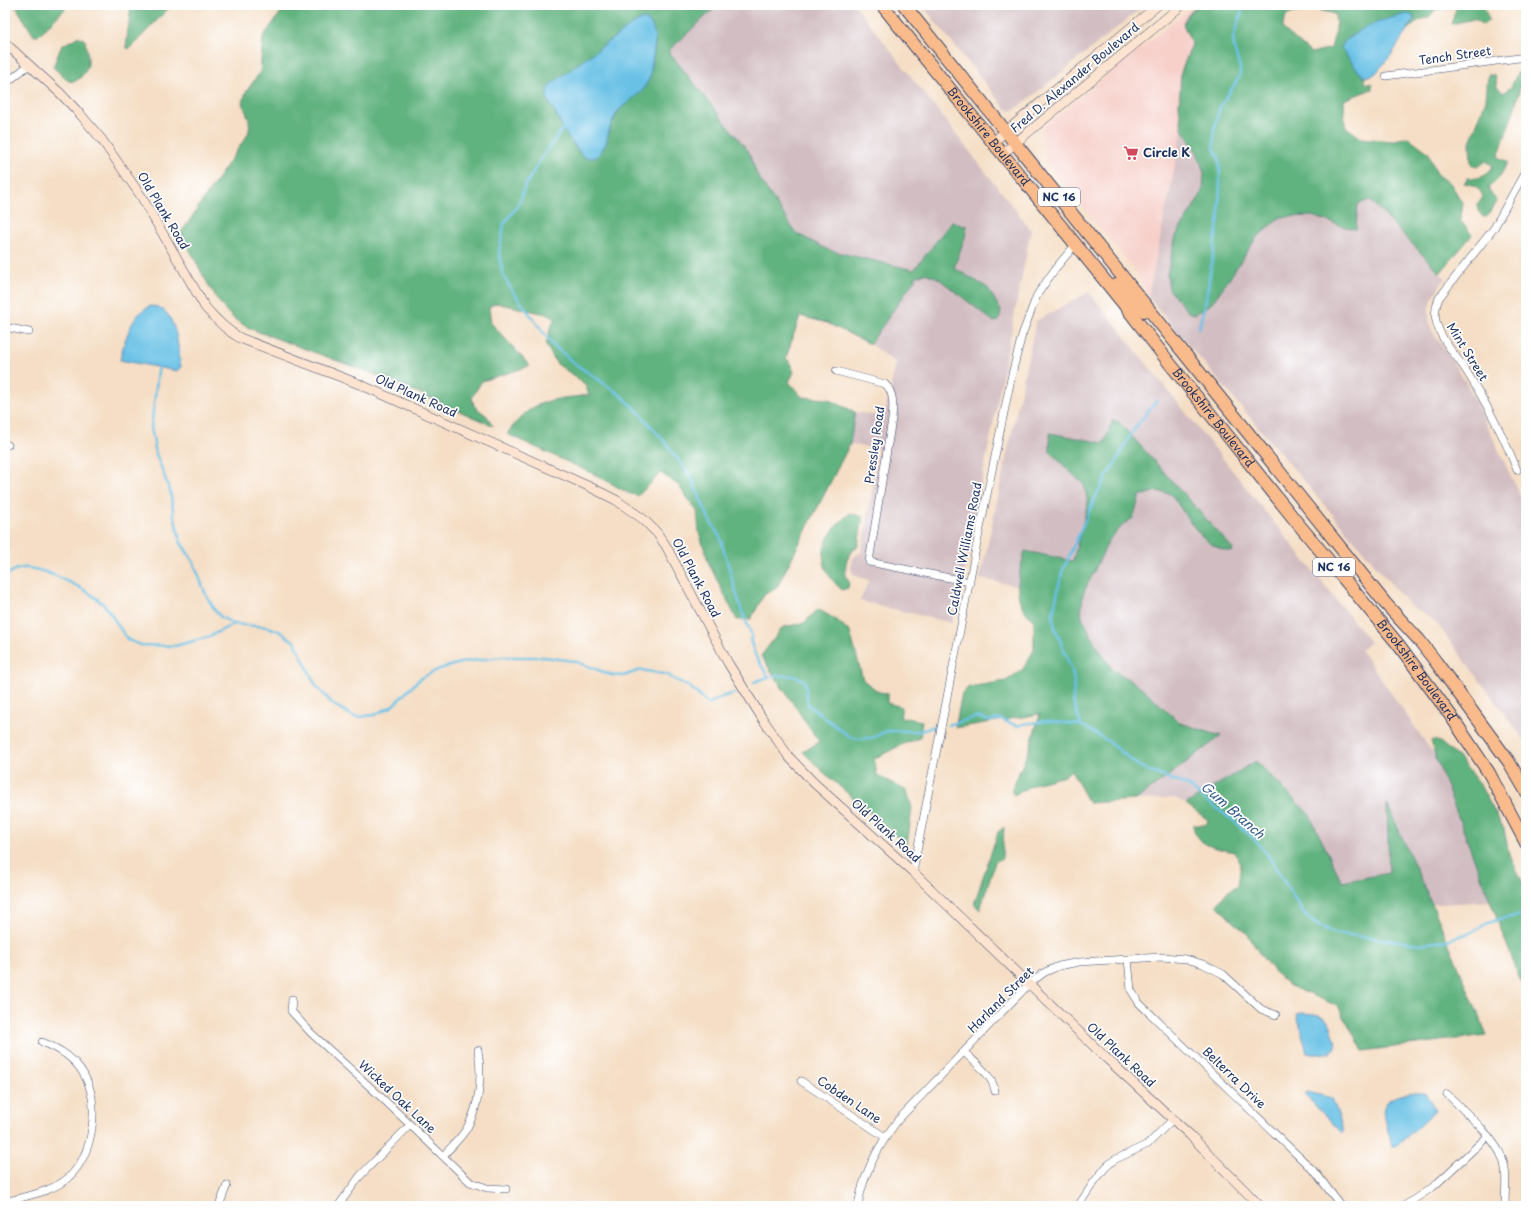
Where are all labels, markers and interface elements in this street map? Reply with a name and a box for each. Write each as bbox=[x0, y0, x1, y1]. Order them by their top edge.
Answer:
street label: Fred D. Alexander Boulevard bbox=[1006, 17, 1143, 137]
street label: Tench Street bbox=[1418, 41, 1492, 69]
street label: Brookshire Boulevard bbox=[943, 82, 1035, 190]
place label: Circle K bbox=[1143, 143, 1190, 161]
supermarket icon: Circle K bbox=[1122, 144, 1140, 162]
street label: Old Plank Road bbox=[133, 168, 194, 253]
road number: NC 16 bbox=[1038, 188, 1080, 206]
street label: Mint Street bbox=[1443, 319, 1493, 384]
street label: Brookshire Boulevard bbox=[1168, 363, 1260, 471]
street label: Old Plank Road bbox=[373, 369, 460, 421]
street label: Pressley Road bbox=[860, 405, 888, 485]
street label: Caldwell Williams Road bbox=[942, 481, 986, 617]
street label: Old Plank Road bbox=[668, 534, 726, 621]
road number: NC 16 bbox=[1313, 558, 1355, 576]
street label: Brookshire Boulevard bbox=[1373, 615, 1462, 724]
water label: Gum Branch bbox=[1197, 777, 1269, 843]
street label: Old Plank Road bbox=[848, 794, 925, 866]
street label: Harland Street bbox=[963, 962, 1038, 1037]
street label: Old Plank Road bbox=[1083, 1018, 1160, 1091]
street label: Belterra Drive bbox=[1199, 1042, 1271, 1113]
street label: Wicked Oak Lane bbox=[355, 1056, 441, 1137]
street label: Cobden Lane bbox=[814, 1071, 886, 1128]

